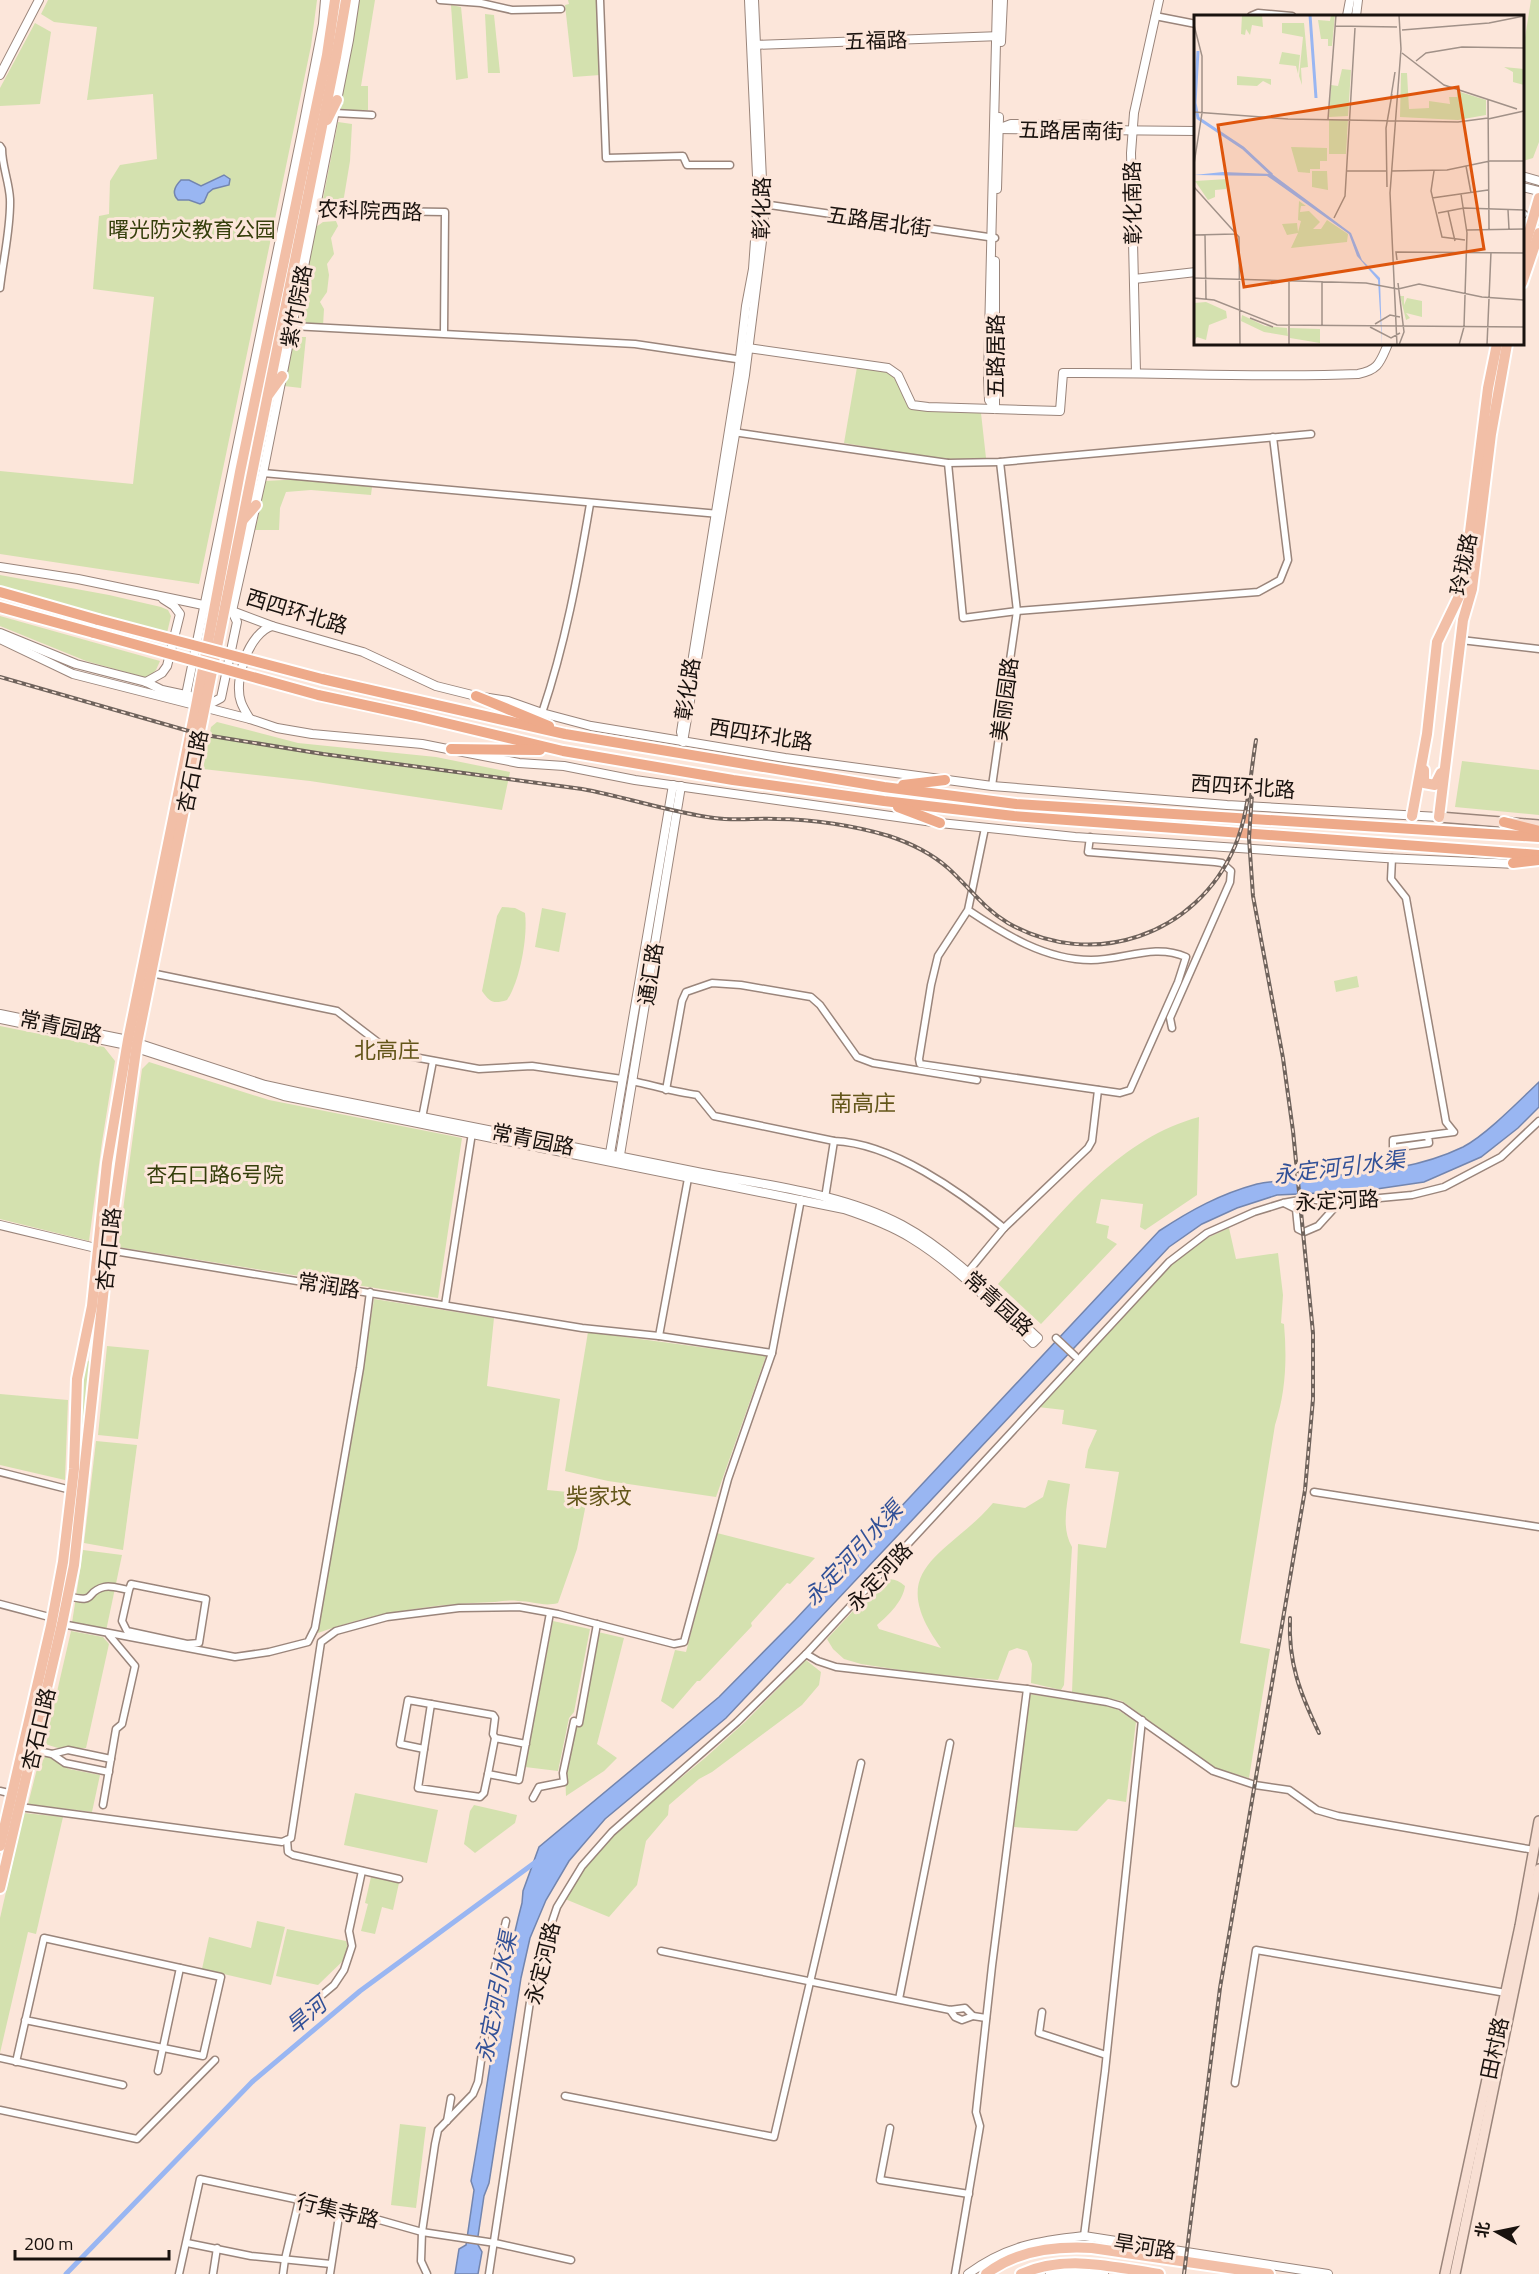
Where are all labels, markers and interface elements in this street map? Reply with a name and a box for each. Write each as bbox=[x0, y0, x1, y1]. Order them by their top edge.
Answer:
inset map bbox=[1194, 15, 1524, 345]
street label: 五福路 bbox=[844, 23, 908, 57]
street label: 五路居南街 bbox=[1018, 113, 1124, 147]
street label: 彰化南路 bbox=[1115, 161, 1149, 245]
street label: 彰化路 bbox=[744, 176, 778, 240]
street label: 农科院西路 bbox=[317, 192, 423, 228]
street label: 五路居北街 bbox=[825, 198, 933, 244]
park label: 曙光防灾教育公园 bbox=[108, 213, 276, 245]
street label: 紫竹院路 bbox=[272, 262, 320, 350]
street label: 五路居路 bbox=[979, 314, 1011, 398]
street label: 玲珑路 bbox=[1441, 530, 1485, 598]
street label: 西四环北路 bbox=[242, 580, 352, 642]
street label: 彰化路 bbox=[666, 655, 708, 723]
street label: 美丽园路 bbox=[982, 655, 1026, 743]
street label: 西四环北路 bbox=[707, 710, 815, 758]
street label: 杏石口路 bbox=[168, 727, 216, 815]
street label: 西四环北路 bbox=[1190, 766, 1296, 806]
street label: 通汇路 bbox=[629, 940, 671, 1008]
street label: 常青园路 bbox=[17, 1002, 105, 1050]
district label: 北高庄 bbox=[354, 1033, 420, 1067]
district label: 南高庄 bbox=[830, 1086, 896, 1120]
street label: 常青园路 bbox=[489, 1115, 577, 1163]
water label: 永定河引水渠 bbox=[1271, 1142, 1410, 1192]
park label: 杏石口路6号院 bbox=[146, 1158, 284, 1190]
street label: 永定河路 bbox=[1294, 1182, 1380, 1218]
street label: 杏石口路 bbox=[88, 1206, 128, 1292]
street label: 常青园路 bbox=[957, 1263, 1041, 1343]
street label: 常润路 bbox=[295, 1264, 363, 1306]
district label: 柴家坟 bbox=[566, 1479, 632, 1513]
water label: 永定河引水渠 bbox=[796, 1491, 912, 1613]
street label: 永定河路 bbox=[839, 1534, 919, 1618]
street label: 杏石口路 bbox=[13, 1684, 63, 1774]
street label: 永定河路 bbox=[516, 1918, 568, 2008]
water label: 永定河引水渠 bbox=[467, 1926, 526, 2065]
water label: 旱河 bbox=[278, 1985, 337, 2042]
street label: 田村路 bbox=[1472, 2014, 1516, 2082]
street label: 行集寺路 bbox=[293, 2184, 383, 2236]
north arrow bbox=[1467, 2202, 1527, 2262]
text: 北 bbox=[1469, 2220, 1495, 2239]
scale bar bbox=[15, 2223, 170, 2261]
street label: 旱河路 bbox=[1111, 2225, 1179, 2267]
text: 200 m bbox=[24, 2230, 73, 2257]

